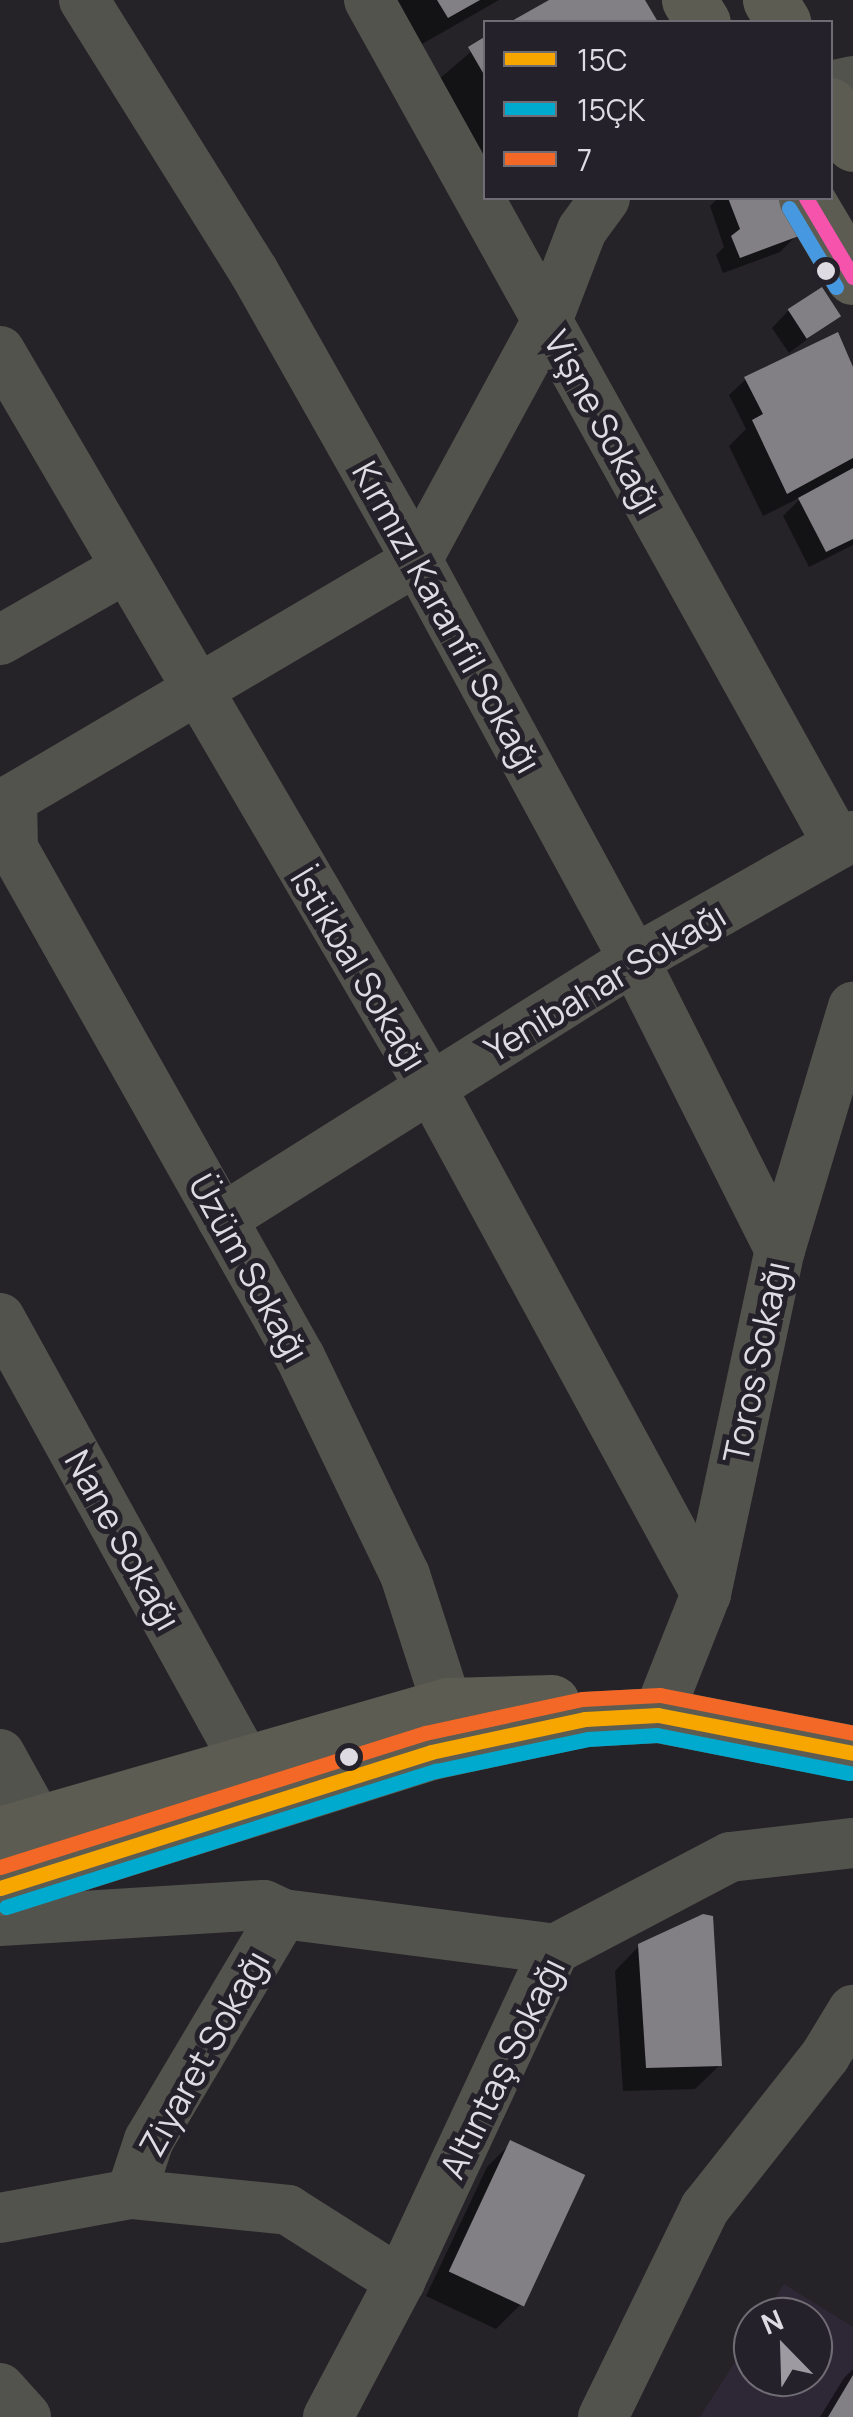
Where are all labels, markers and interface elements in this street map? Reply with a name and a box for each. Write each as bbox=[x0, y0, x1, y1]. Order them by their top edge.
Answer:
legend bbox=[483, 20, 833, 200]
text: 15C bbox=[577, 39, 628, 80]
text: 15ÇK bbox=[577, 89, 645, 130]
text: 7 bbox=[577, 139, 592, 180]
unlabelled marker bbox=[816, 261, 836, 281]
street label: Vişne Sokağı bbox=[535, 323, 671, 521]
street label: Kırmızı Karanfil Sokağı bbox=[344, 454, 550, 780]
street label: İstikbal Sokağı bbox=[282, 860, 436, 1078]
street label: Yenibahar Sokağı bbox=[477, 894, 733, 1070]
street label: Üzüm Sokağı bbox=[180, 1167, 318, 1369]
street label: Toros Sokağı bbox=[714, 1257, 798, 1467]
street label: Nane Sokağı bbox=[56, 1443, 190, 1637]
unlabelled marker bbox=[339, 1747, 359, 1767]
street label: Ziyaret Sokağı bbox=[130, 1943, 278, 2163]
street label: Altıntaş Sokağı bbox=[430, 1951, 574, 2185]
north arrow bbox=[733, 2297, 833, 2397]
text: N bbox=[755, 2300, 789, 2343]

